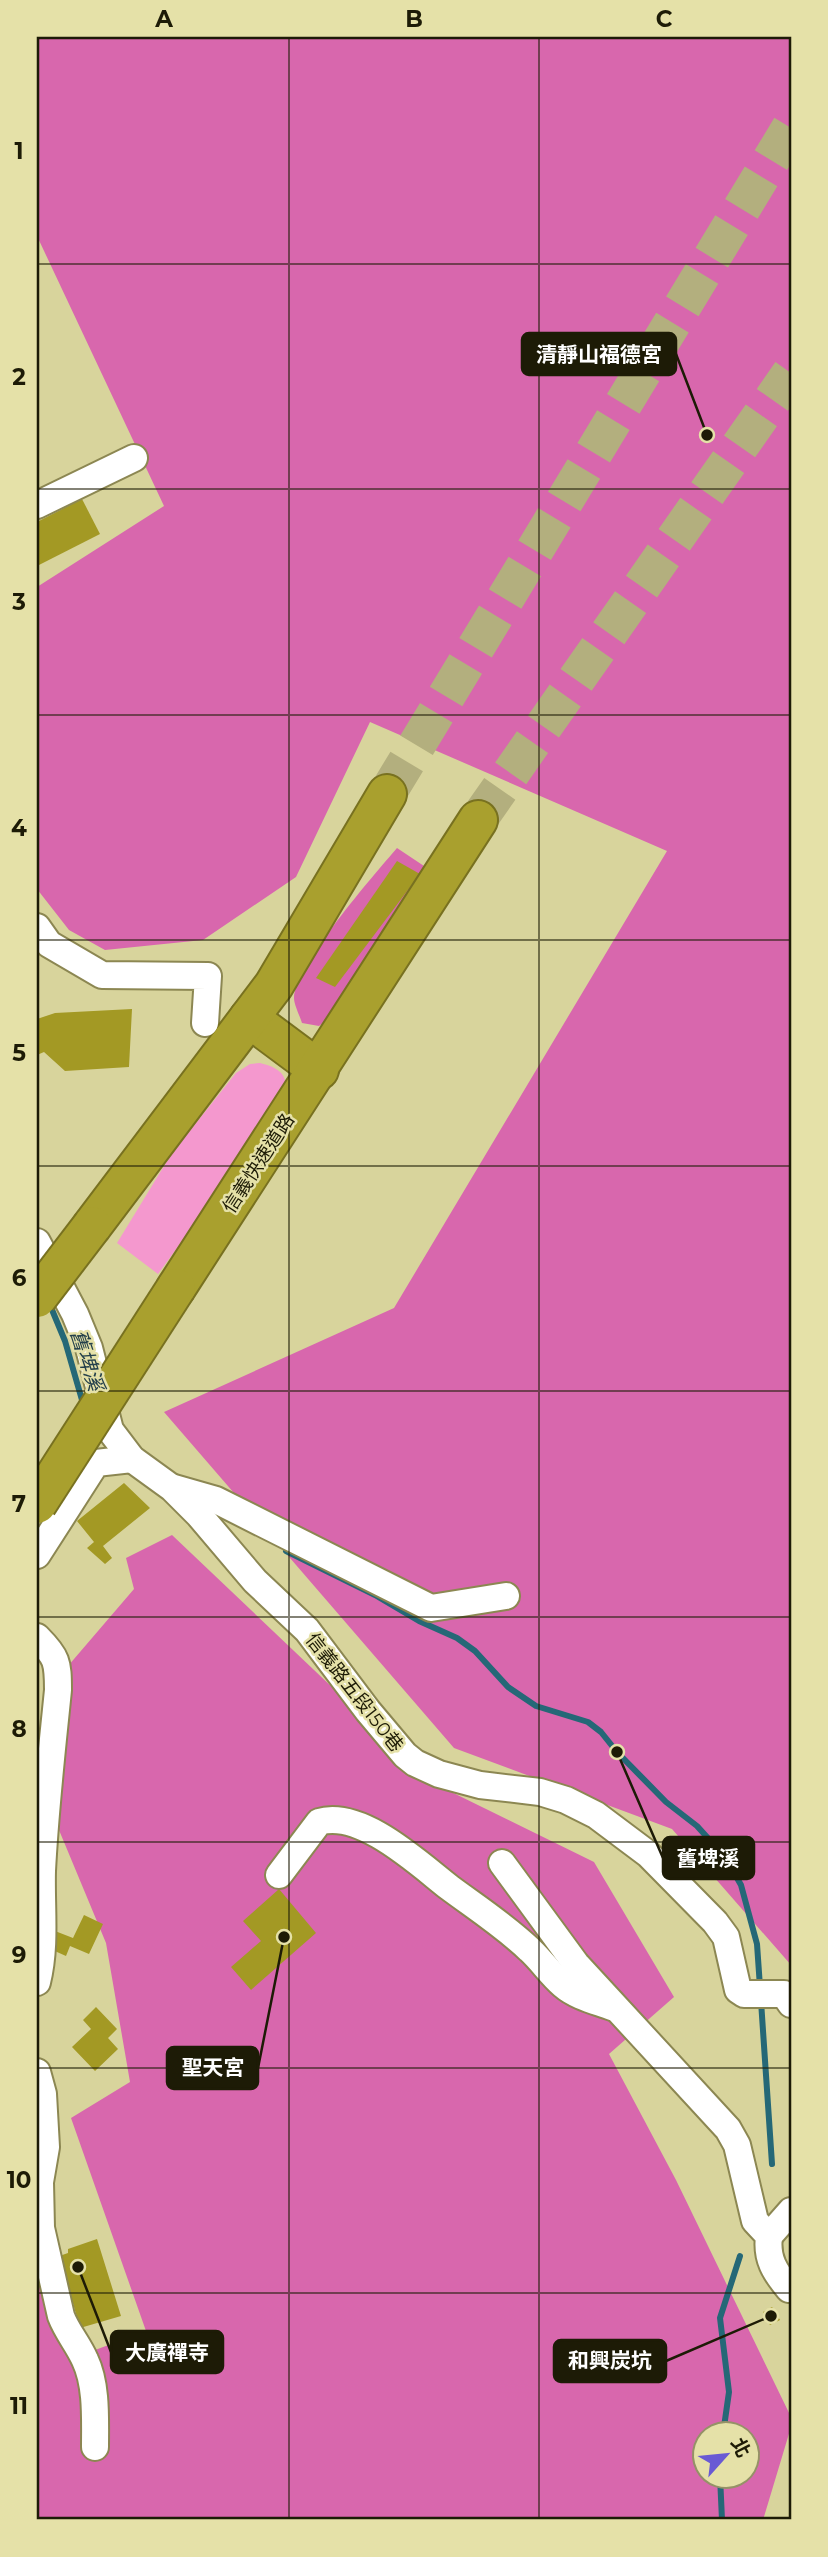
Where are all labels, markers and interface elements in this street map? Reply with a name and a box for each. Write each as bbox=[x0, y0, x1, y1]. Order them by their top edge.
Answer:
text: A bbox=[154, 5, 173, 33]
text: B bbox=[405, 5, 423, 33]
text: C bbox=[656, 5, 673, 33]
text: 1 bbox=[14, 137, 24, 165]
callout: 清靜山福德宮 bbox=[522, 333, 676, 375]
text: 清靜山福德宮 bbox=[536, 342, 662, 367]
text: 2 bbox=[12, 363, 26, 391]
text: 3 bbox=[11, 588, 26, 616]
text: 4 bbox=[11, 814, 27, 842]
text: 5 bbox=[12, 1039, 26, 1067]
street label: 信義快速道路 bbox=[218, 1109, 299, 1217]
text: 6 bbox=[12, 1264, 27, 1292]
water label: 舊埤溪 bbox=[66, 1326, 110, 1397]
text: 7 bbox=[12, 1490, 26, 1518]
street label: 信義路五段150巷 bbox=[301, 1628, 408, 1756]
text: 8 bbox=[11, 1715, 27, 1743]
callout: 舊埤溪 bbox=[663, 1837, 754, 1879]
text: 舊埤溪 bbox=[677, 1846, 740, 1871]
text: 9 bbox=[12, 1941, 26, 1969]
callout: 聖天宮 bbox=[167, 2047, 258, 2089]
text: 聖天宮 bbox=[182, 2055, 245, 2080]
text: 10 bbox=[7, 2166, 31, 2194]
callout: 大廣禪寺 bbox=[111, 2331, 223, 2373]
text: 大廣禪寺 bbox=[125, 2340, 209, 2365]
callout: 和興炭坑 bbox=[554, 2340, 666, 2382]
text: 和興炭坑 bbox=[568, 2348, 652, 2373]
text: 11 bbox=[10, 2392, 28, 2420]
north arrow bbox=[692, 2420, 762, 2490]
text: 北 bbox=[726, 2434, 755, 2461]

